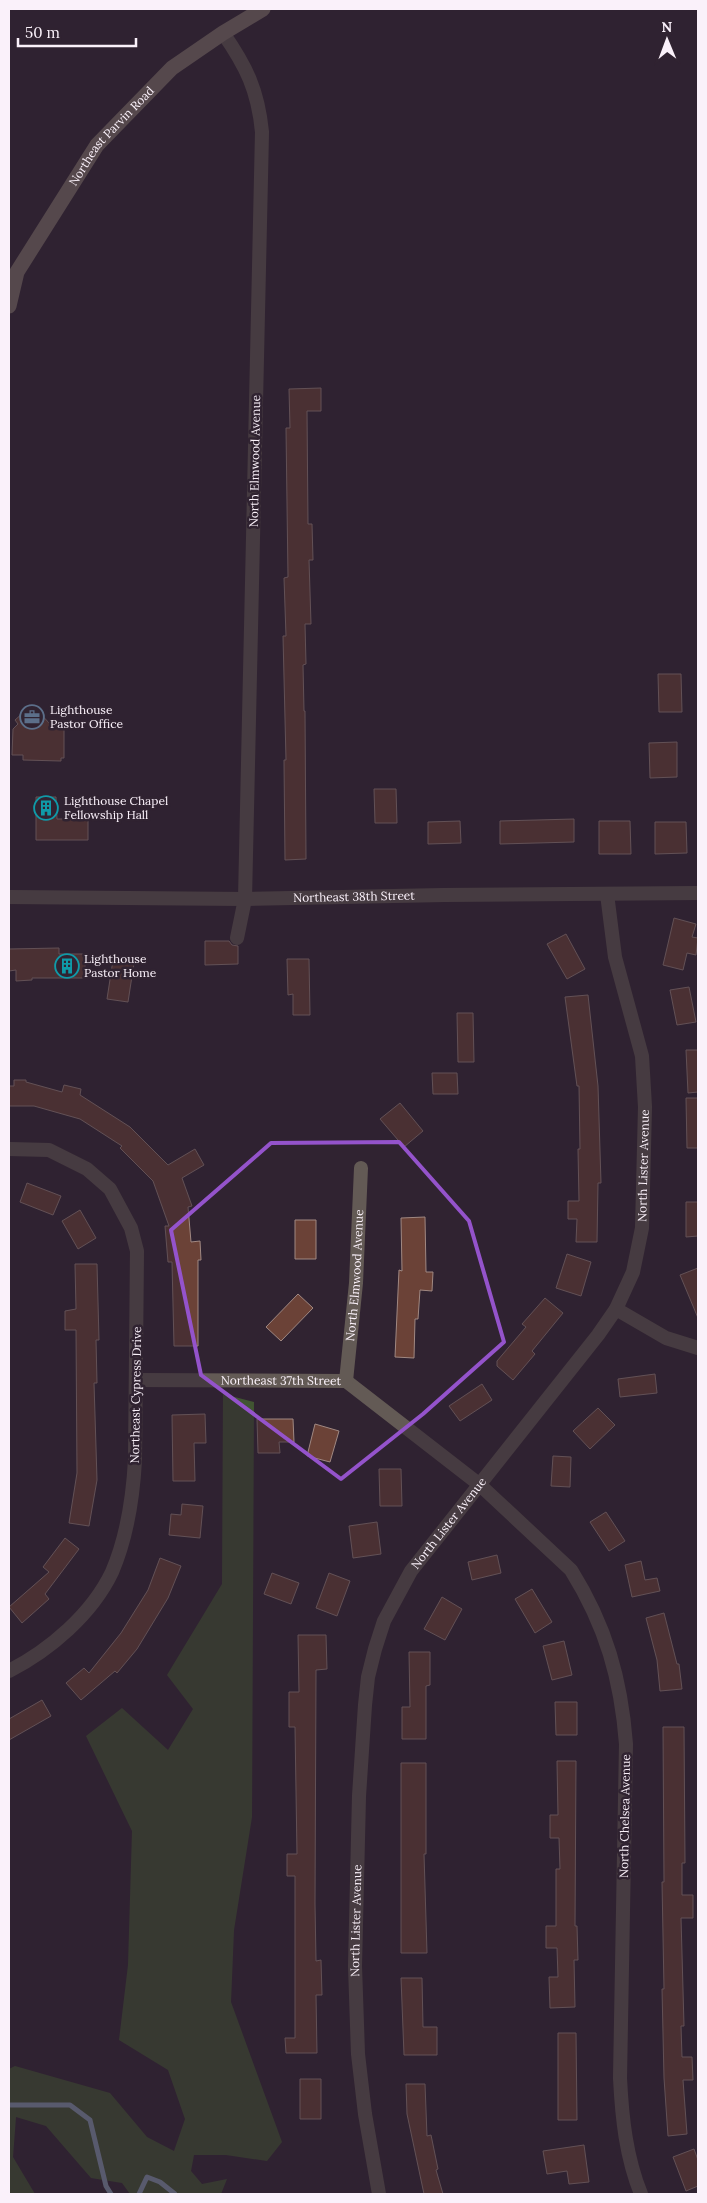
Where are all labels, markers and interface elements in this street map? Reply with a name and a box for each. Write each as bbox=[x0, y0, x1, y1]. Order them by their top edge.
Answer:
scale bar bbox=[18, 15, 135, 47]
north arrow bbox=[642, 15, 692, 65]
text: N bbox=[661, 18, 673, 36]
text: 50 m bbox=[25, 23, 60, 42]
street label: Northeast Parvin Road bbox=[65, 83, 157, 188]
street label: North Elmwood Avenue bbox=[246, 394, 263, 527]
place label: Lighthouse Pastor Office bbox=[50, 702, 123, 731]
office icon: Lighthouse Pastor Office bbox=[19, 704, 45, 730]
place label: Lighthouse Chapel Fellowship Hall bbox=[64, 793, 168, 822]
building icon: Lighthouse Chapel Fellowship Hall bbox=[33, 795, 59, 821]
street label: Northeast 38th Street bbox=[293, 888, 415, 905]
place label: Lighthouse Pastor Home bbox=[84, 951, 157, 980]
building icon: Lighthouse Pastor Home bbox=[54, 953, 80, 979]
street label: North Lister Avenue bbox=[634, 1109, 652, 1222]
street label: North Elmwood Avenue bbox=[342, 1209, 366, 1342]
street label: Northeast Cypress Drive bbox=[127, 1326, 144, 1464]
street label: Northeast 37th Street bbox=[221, 1372, 342, 1388]
street label: North Lister Avenue bbox=[408, 1474, 490, 1572]
street label: North Chelsea Avenue bbox=[616, 1753, 633, 1878]
street label: North Lister Avenue bbox=[347, 1864, 364, 1977]

